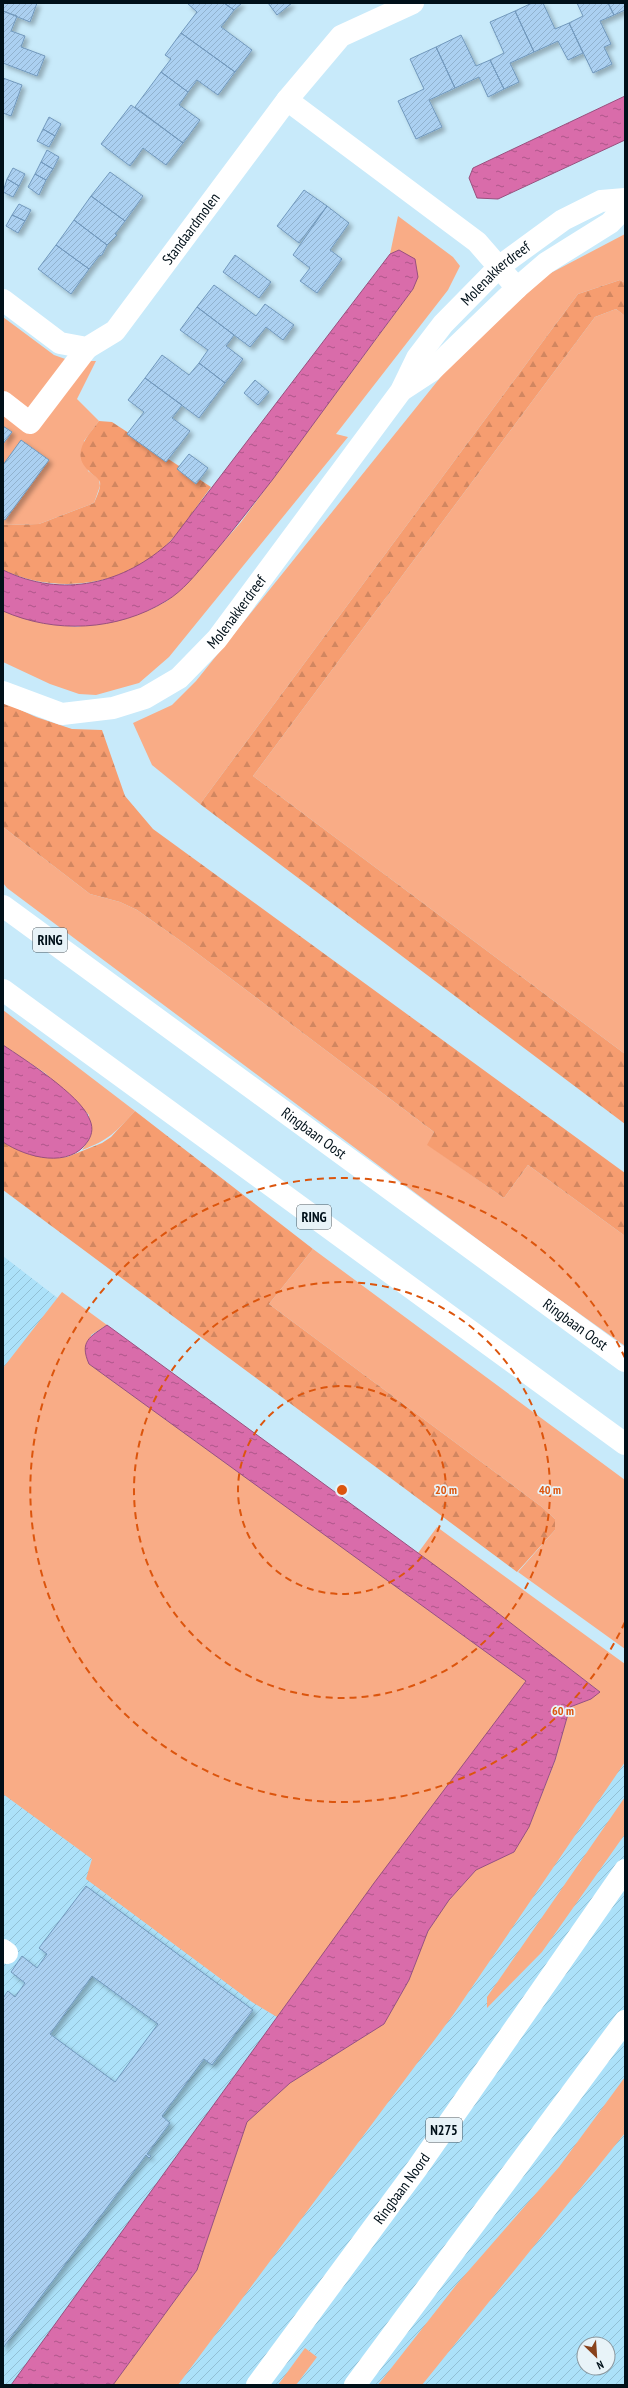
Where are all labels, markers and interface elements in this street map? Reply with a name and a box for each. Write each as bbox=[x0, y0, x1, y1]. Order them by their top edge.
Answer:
street label: Standaardmolen bbox=[158, 189, 224, 268]
street label: Molenakkerdreef bbox=[457, 237, 535, 309]
street label: Molenakkerdreef bbox=[203, 571, 271, 653]
road number: RING bbox=[33, 928, 67, 952]
street label: Ringbaan Oost bbox=[278, 1103, 350, 1163]
road number: RING bbox=[297, 1205, 331, 1229]
street label: Ringbaan Oost bbox=[539, 1294, 612, 1354]
text: 20 m bbox=[435, 1482, 457, 1497]
text: 40 m bbox=[539, 1482, 561, 1497]
centre of rings bbox=[335, 1483, 349, 1497]
text: 60 m bbox=[552, 1703, 574, 1718]
road number: N275 bbox=[426, 2118, 462, 2142]
street label: Ringbaan Noord bbox=[369, 2149, 434, 2228]
north arrow bbox=[576, 2336, 616, 2376]
text: N bbox=[595, 2357, 606, 2373]

